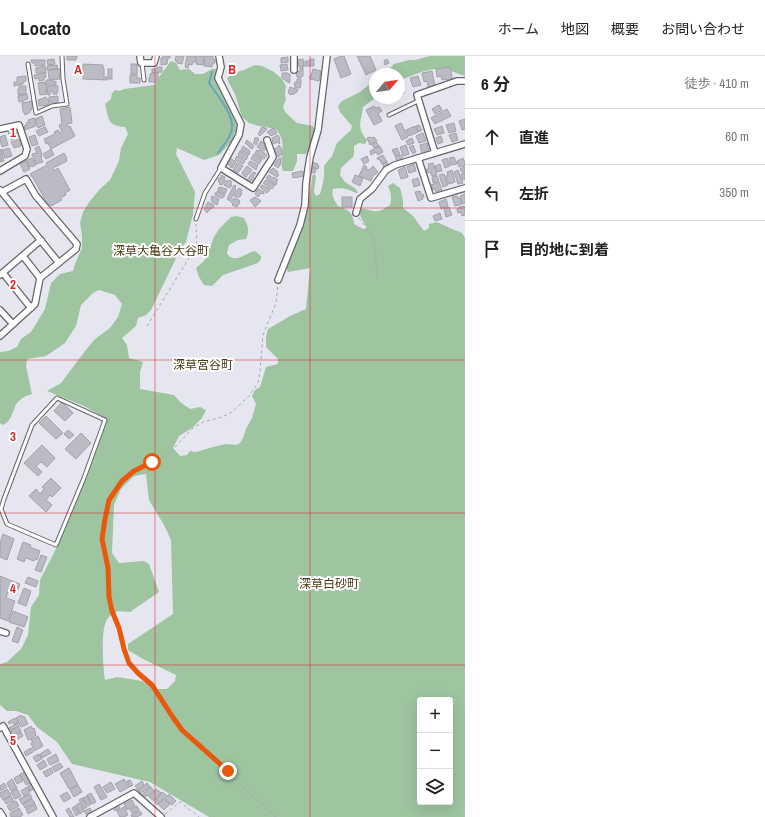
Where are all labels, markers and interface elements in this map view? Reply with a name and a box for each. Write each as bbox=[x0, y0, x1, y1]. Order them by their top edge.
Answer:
text: Locato bbox=[20, 15, 71, 41]
text: ホーム bbox=[497, 20, 539, 38]
text: 地図 bbox=[561, 20, 589, 38]
text: 概要 bbox=[611, 20, 639, 38]
text: お問い合わせ bbox=[661, 20, 745, 38]
text: A bbox=[74, 61, 82, 78]
text: B bbox=[228, 61, 236, 78]
north arrow bbox=[369, 68, 405, 104]
text: 6 分 bbox=[481, 72, 510, 95]
text: 徒歩 · 410 m bbox=[684, 75, 749, 92]
text: 1 bbox=[10, 124, 16, 141]
icon: ahead bbox=[481, 126, 503, 148]
text: 直進 bbox=[519, 127, 549, 148]
text: 60 m bbox=[725, 128, 749, 145]
icon: left bbox=[481, 182, 503, 204]
text: 左折 bbox=[519, 183, 549, 204]
text: 350 m bbox=[719, 184, 749, 201]
icon: arrive bbox=[481, 238, 503, 260]
text: 目的地に到着 bbox=[519, 239, 609, 260]
district label: 深草大亀谷大谷町 bbox=[113, 243, 209, 259]
text: 2 bbox=[10, 276, 16, 293]
district label: 深草宮谷町 bbox=[173, 357, 233, 373]
text: 3 bbox=[10, 428, 16, 445]
route start bbox=[143, 453, 161, 471]
district label: 深草白砂町 bbox=[299, 576, 359, 592]
text: 4 bbox=[10, 580, 16, 597]
map controls bbox=[417, 697, 453, 805]
button: + bbox=[417, 697, 453, 733]
text: 5 bbox=[10, 732, 16, 749]
button: − bbox=[417, 733, 453, 769]
route end bbox=[219, 762, 237, 780]
button: layers bbox=[417, 769, 453, 805]

